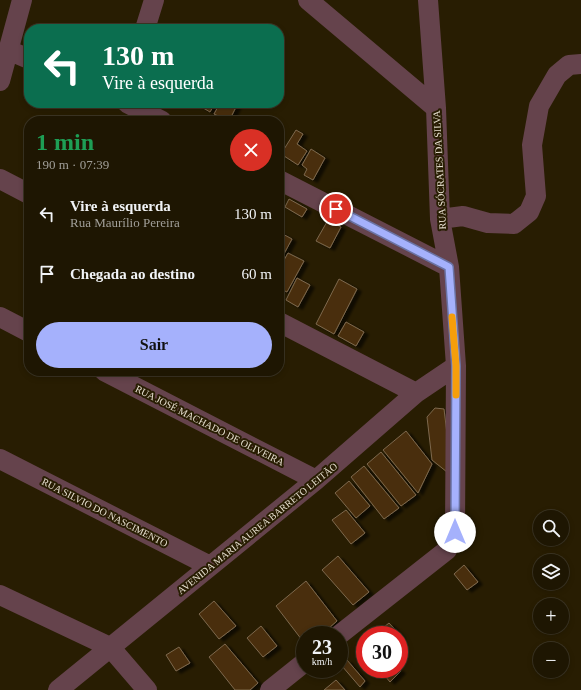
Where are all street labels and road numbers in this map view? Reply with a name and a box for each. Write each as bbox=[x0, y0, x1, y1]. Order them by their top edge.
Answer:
street label: RUA SÓCRATES DA SILVA bbox=[431, 109, 448, 230]
street label: RUA JOSÉ MACHADO DE OLIVEIRA bbox=[134, 383, 287, 468]
street label: AVENIDA MARIA AUREA BARRETO LEITÃO bbox=[175, 460, 339, 596]
street label: RUA SILVIO DO NASCIMENTO bbox=[40, 476, 170, 549]

